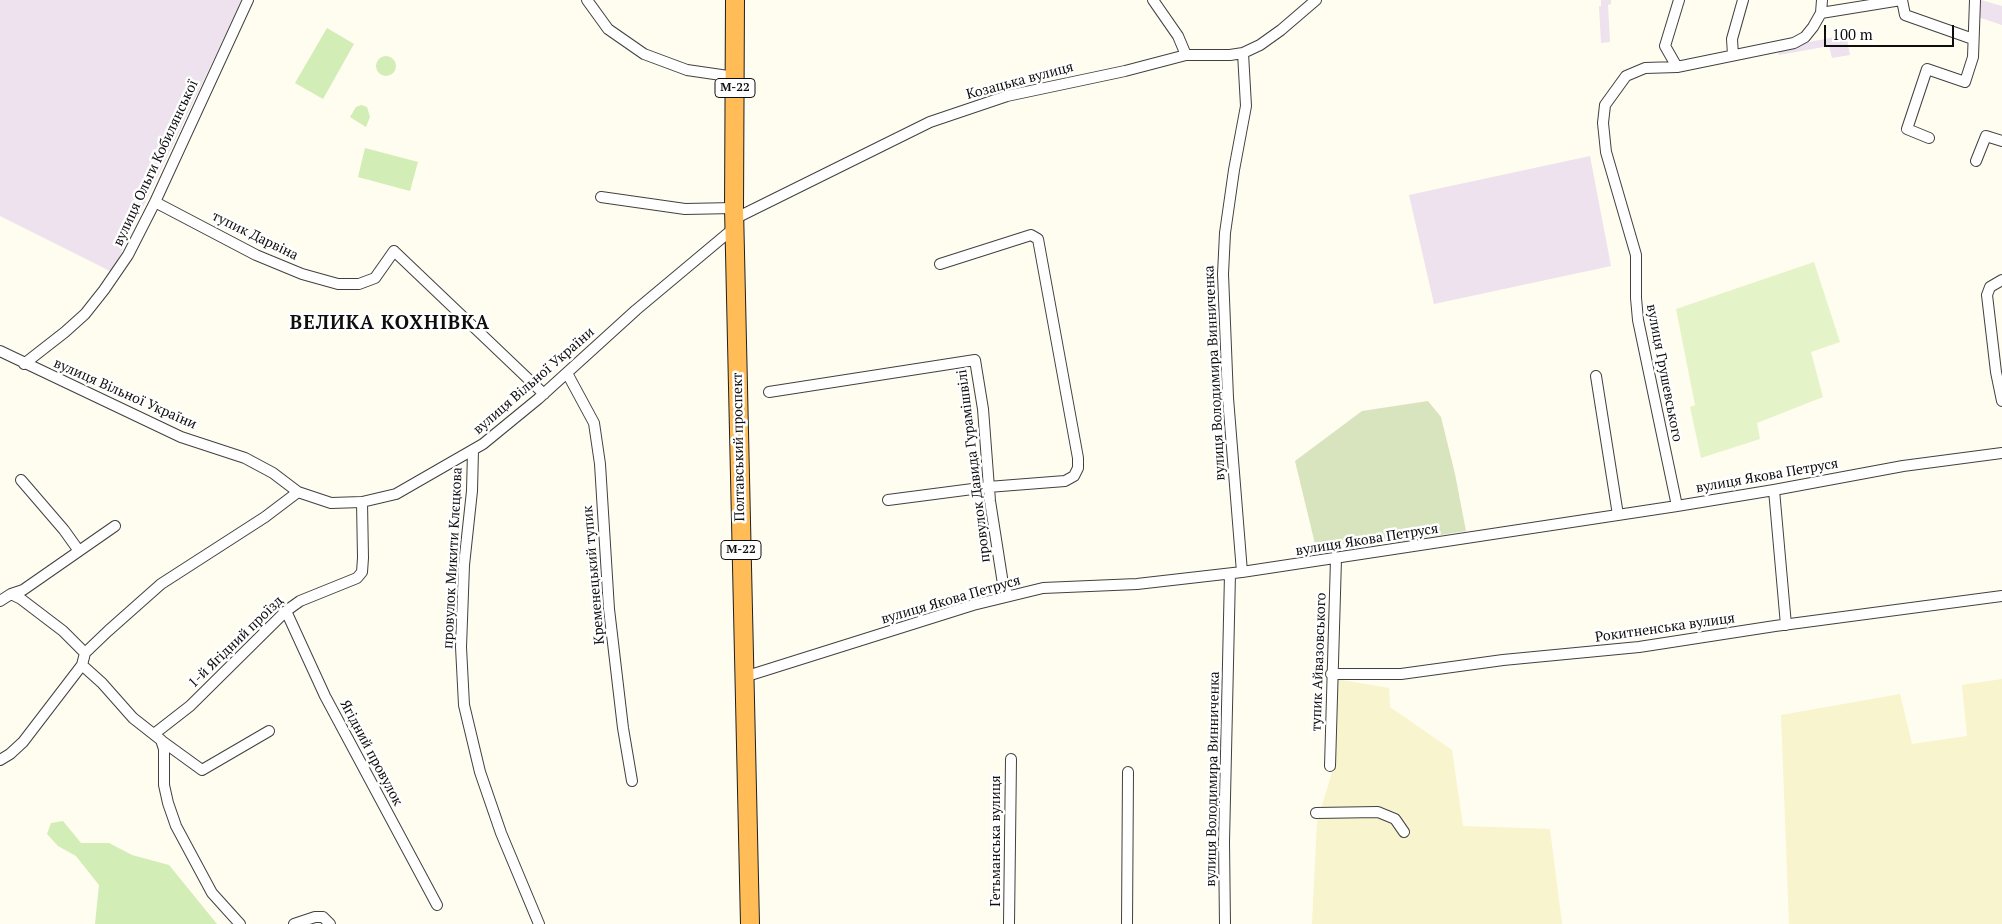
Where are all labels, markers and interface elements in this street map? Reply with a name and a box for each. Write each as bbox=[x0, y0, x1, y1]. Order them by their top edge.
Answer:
scale bar bbox=[1827, 15, 1957, 47]
text: 100 m bbox=[1832, 24, 1873, 44]
street label: Козацька вулиця bbox=[965, 59, 1075, 103]
street label: вулиця Ольги Кобилянської bbox=[110, 77, 202, 249]
road number: М-22 bbox=[715, 78, 755, 98]
street label: тупик Дарвіна bbox=[209, 208, 301, 264]
street label: вулиця Володимира Винниченка bbox=[1201, 265, 1229, 481]
street label: вулиця Грушевського bbox=[1642, 303, 1686, 443]
district label: ВЕЛИКА КОХНІВКА bbox=[288, 313, 492, 335]
street label: вулиця Вільної України bbox=[470, 324, 598, 438]
street label: вулиця Вільної України bbox=[51, 355, 199, 433]
street label: провулок Давида Гурамішвілі bbox=[954, 368, 994, 564]
street label: Полтавський проспект bbox=[729, 372, 749, 522]
street label: вулиця Якова Петруся bbox=[1694, 455, 1840, 497]
street label: провулок Микити Клєцкова bbox=[440, 467, 466, 649]
street label: Кременецький тупик bbox=[580, 505, 608, 645]
street label: вулиця Якова Петруся bbox=[1294, 520, 1440, 560]
road number: М-22 bbox=[721, 540, 761, 560]
street label: вулиця Якова Петруся bbox=[879, 572, 1023, 628]
street label: 1-й Ягідний проїзд bbox=[185, 592, 287, 692]
street label: тупик Айвазовського bbox=[1308, 592, 1330, 732]
street label: Рокитненська вулиця bbox=[1594, 610, 1736, 646]
street label: вулиця Володимира Винниченка bbox=[1203, 671, 1223, 887]
street label: Ягідний провулок bbox=[336, 697, 406, 809]
street label: Гетьманська вулиця bbox=[988, 775, 1004, 907]

